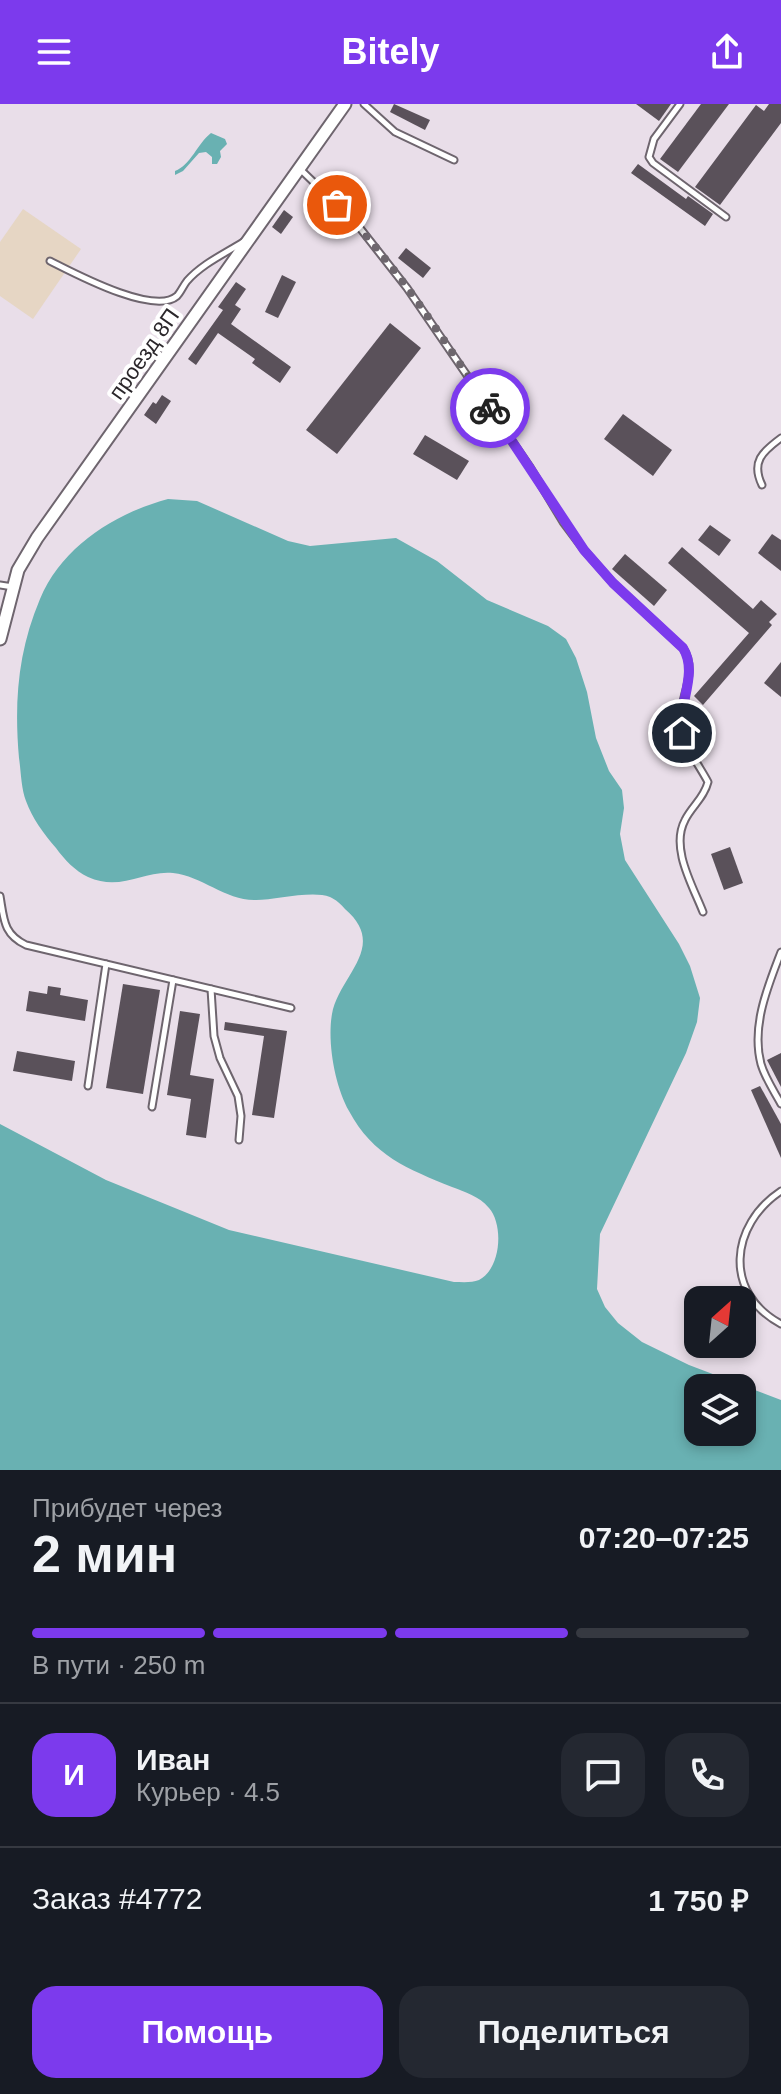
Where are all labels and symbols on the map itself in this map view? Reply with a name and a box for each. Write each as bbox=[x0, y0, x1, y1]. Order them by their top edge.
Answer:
pin bbox=[303, 171, 371, 239]
street label: проезд 8П bbox=[104, 304, 184, 404]
courier bbox=[450, 368, 530, 448]
pin bbox=[648, 699, 716, 767]
north arrow bbox=[684, 1286, 756, 1358]

